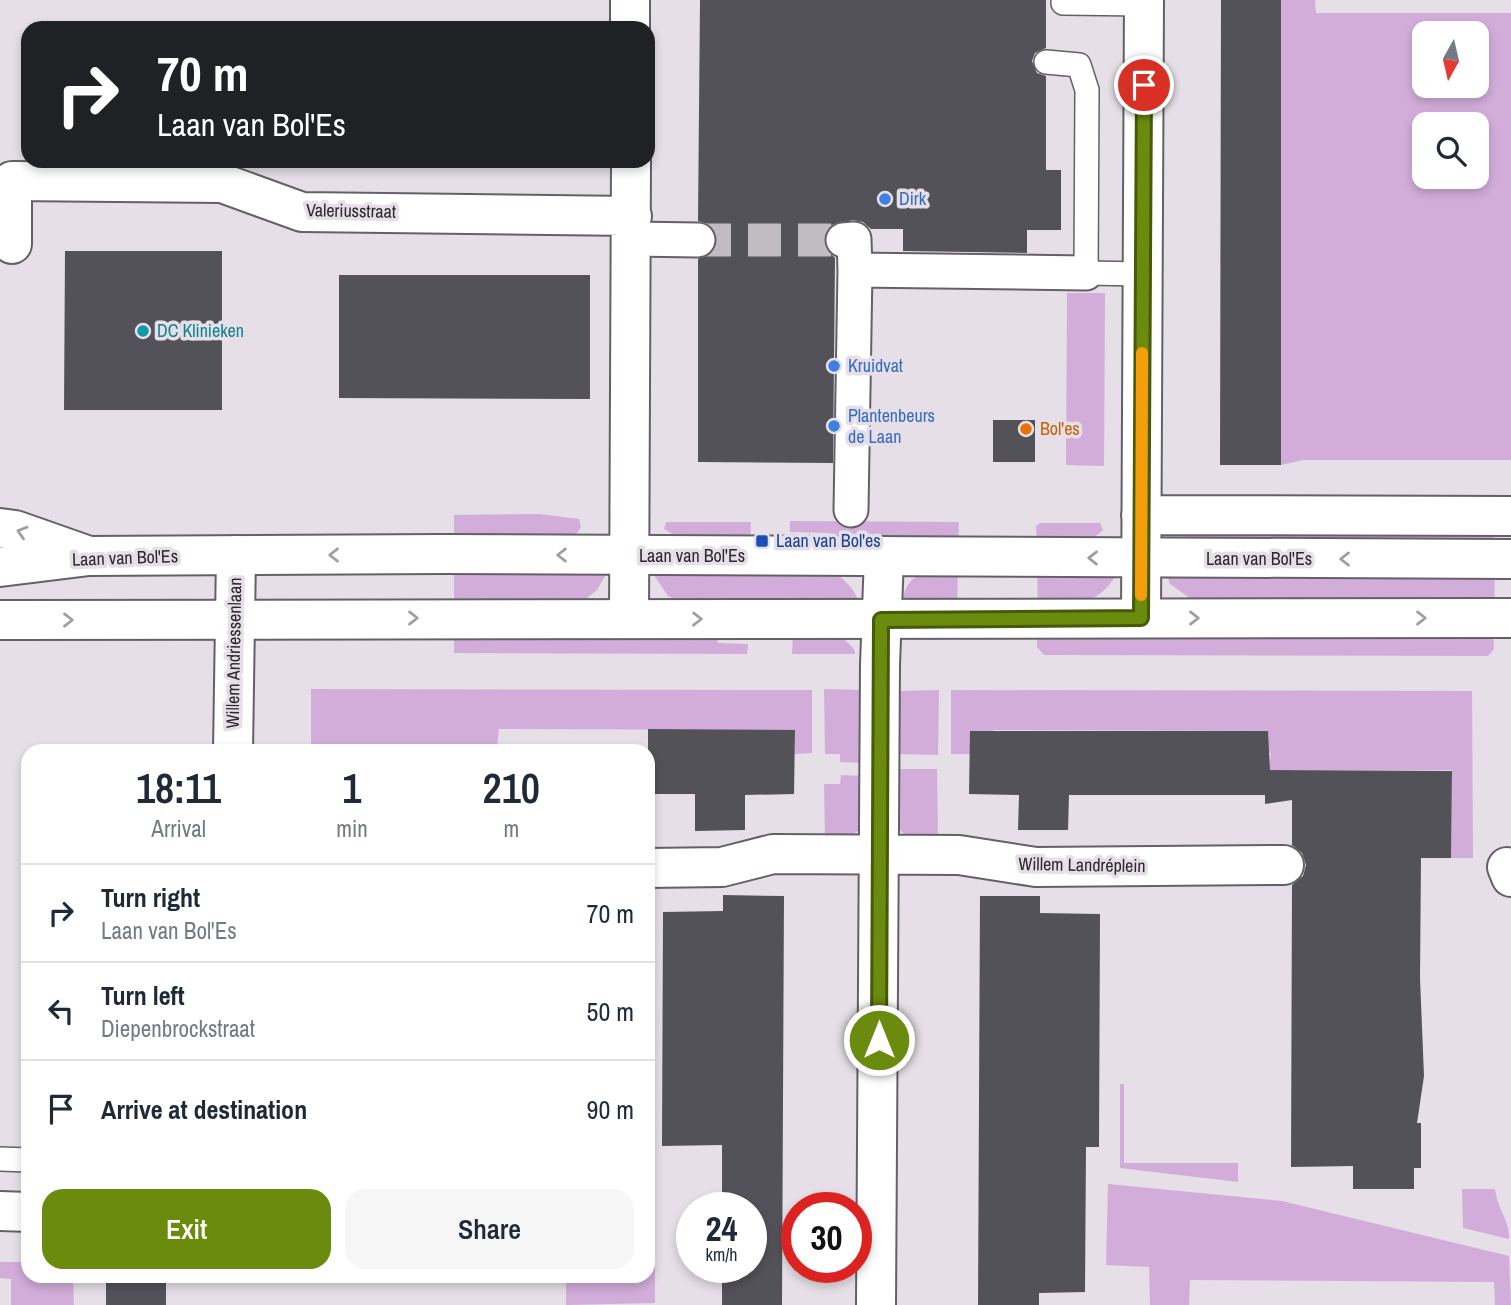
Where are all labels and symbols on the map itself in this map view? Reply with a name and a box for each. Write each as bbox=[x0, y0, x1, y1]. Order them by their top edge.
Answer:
north arrow bbox=[1412, 21, 1489, 98]
pin bbox=[1114, 55, 1174, 115]
place label: Dirk bbox=[899, 186, 927, 211]
marker: Dirk bbox=[877, 191, 893, 207]
street label: Valeriusstraat bbox=[306, 197, 396, 224]
place label: DC Klinieken bbox=[157, 318, 244, 343]
marker: DC Klinieken bbox=[135, 323, 151, 339]
place label: Kruidvat bbox=[848, 353, 903, 378]
marker: Kruidvat bbox=[826, 358, 842, 374]
place label: Plantenbeurs de Laan bbox=[848, 403, 935, 449]
place label: Bol'es bbox=[1040, 416, 1080, 441]
marker: Plantenbeurs de Laan bbox=[826, 418, 842, 434]
marker: Bol'es bbox=[1018, 421, 1034, 437]
one-way arrow bbox=[16, 526, 28, 541]
place label: Laan van Bol'es bbox=[776, 528, 881, 553]
marker: Laan van Bol'es bbox=[754, 533, 770, 549]
street label: Laan van Bol'Es bbox=[71, 543, 178, 572]
street label: Laan van Bol'Es bbox=[639, 543, 745, 568]
street label: Laan van Bol'Es bbox=[1206, 546, 1312, 571]
one-way arrow bbox=[328, 547, 339, 563]
one-way arrow bbox=[556, 547, 566, 563]
one-way arrow bbox=[1087, 550, 1098, 566]
one-way arrow bbox=[1339, 551, 1350, 567]
street label: Willem Andriessenlaan bbox=[220, 577, 247, 729]
one-way arrow bbox=[408, 610, 418, 626]
one-way arrow bbox=[1189, 610, 1200, 626]
one-way arrow bbox=[1417, 610, 1427, 626]
one-way arrow bbox=[692, 611, 703, 626]
one-way arrow bbox=[63, 612, 74, 628]
street label: Willem Landréplein bbox=[1018, 851, 1146, 878]
position arrow bbox=[842, 1003, 916, 1077]
speed limit sign: 30 bbox=[781, 1192, 872, 1283]

